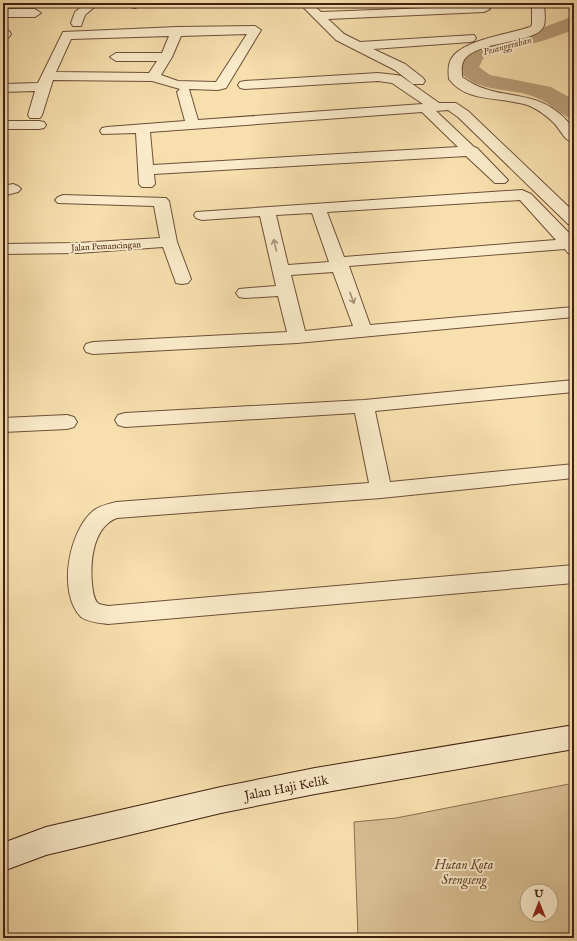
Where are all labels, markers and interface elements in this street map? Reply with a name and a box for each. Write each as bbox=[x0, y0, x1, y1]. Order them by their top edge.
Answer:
water label: Pesanggrahan bbox=[482, 34, 533, 59]
one-way arrow bbox=[271, 238, 278, 251]
street label: Jalan Pemancingan bbox=[70, 239, 141, 254]
one-way arrow bbox=[348, 291, 356, 303]
street label: Jalan Haji Kelik bbox=[241, 772, 331, 805]
park label: Hutan Kota Srengseng bbox=[434, 857, 494, 890]
north arrow bbox=[519, 883, 559, 923]
text: U bbox=[533, 887, 544, 901]

